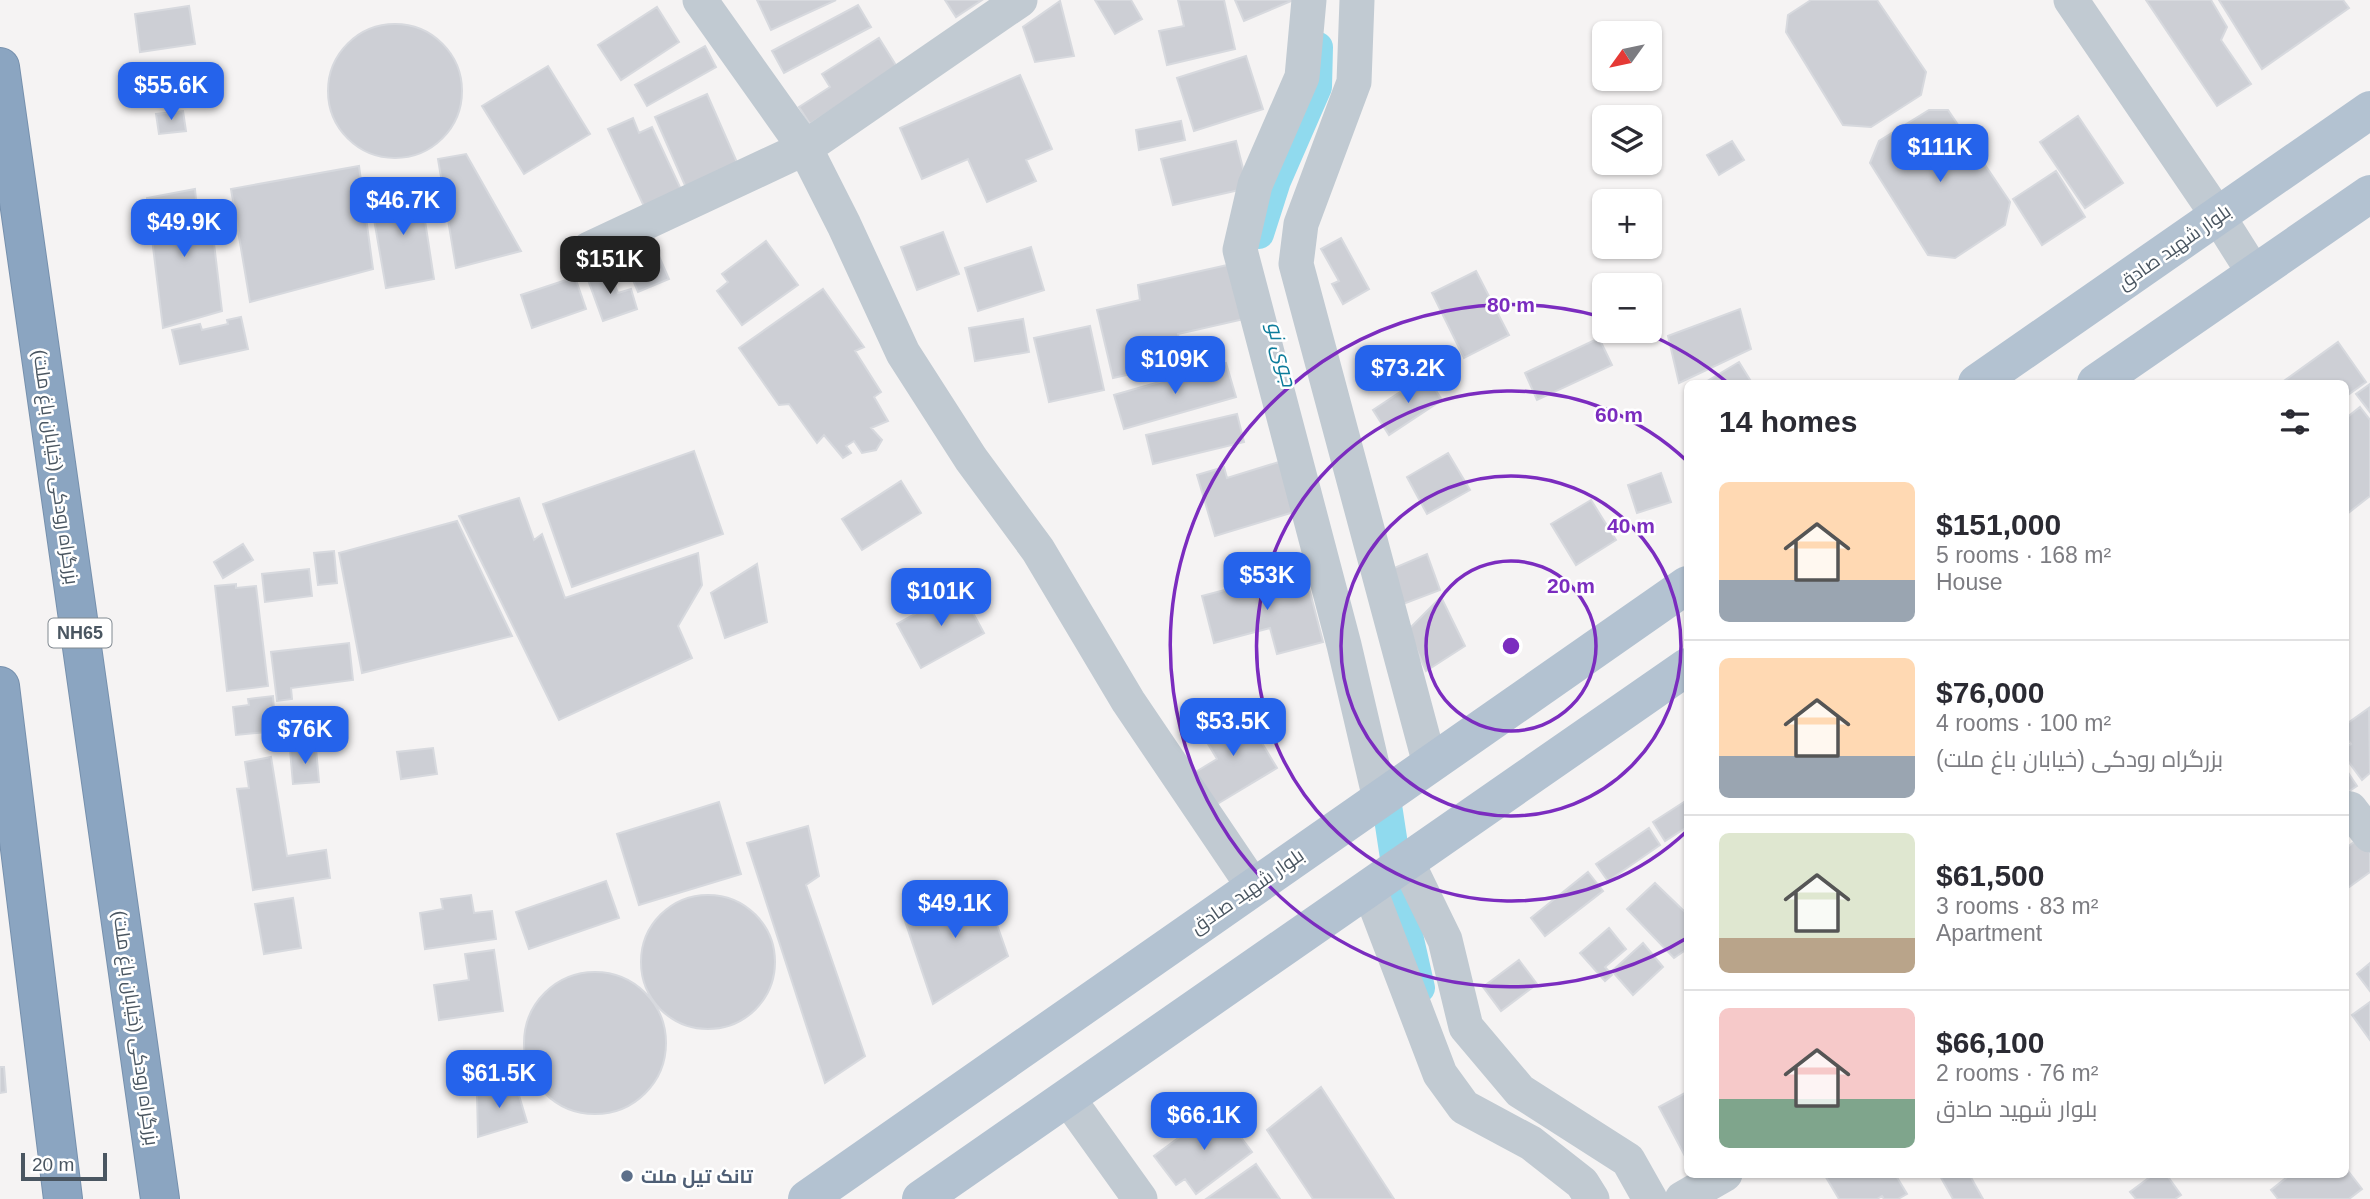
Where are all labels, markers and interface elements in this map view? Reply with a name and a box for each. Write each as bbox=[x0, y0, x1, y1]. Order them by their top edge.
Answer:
north arrow bbox=[1592, 21, 1662, 91]
map controls bbox=[1592, 21, 1662, 343]
pin: $55.6K bbox=[114, 62, 228, 122]
text: $55.6K bbox=[134, 72, 208, 98]
button: layers bbox=[1592, 105, 1662, 175]
pin: $111K bbox=[1891, 124, 1989, 184]
text: $111K bbox=[1907, 134, 1973, 160]
pin: $46.7K bbox=[346, 177, 460, 237]
text: $46.7K bbox=[366, 187, 440, 213]
button: + bbox=[1592, 189, 1662, 259]
pin: $49.9K bbox=[127, 200, 241, 259]
street label: بلوار شهید صادق bbox=[2113, 200, 2236, 295]
text: $49.9K bbox=[147, 209, 221, 235]
pin: $151K bbox=[561, 236, 659, 296]
text: $151K bbox=[576, 246, 644, 272]
button: − bbox=[1592, 273, 1662, 343]
text: 80 m bbox=[1487, 293, 1535, 316]
water label: جوی نو bbox=[1261, 319, 1301, 391]
pin: $109K bbox=[1126, 336, 1224, 396]
text: $109K bbox=[1141, 346, 1209, 372]
pin: $73.2K bbox=[1351, 346, 1465, 405]
street label: بزرگراه رودکی (خیابان باغ ملت) bbox=[26, 348, 83, 586]
text: $73.2K bbox=[1371, 355, 1445, 381]
text: 60 m bbox=[1595, 403, 1643, 426]
icon: filters bbox=[2276, 403, 2314, 441]
text: 14 homes bbox=[1719, 405, 1857, 438]
text: $151,000 bbox=[1936, 508, 2061, 541]
icon: home bbox=[1775, 510, 1859, 594]
text: 40 m bbox=[1607, 514, 1655, 537]
text: 5 rooms · 168 m² bbox=[1936, 542, 2111, 568]
pin: $53K bbox=[1226, 552, 1308, 612]
text: $53K bbox=[1240, 562, 1294, 588]
pin: $101K bbox=[892, 568, 990, 628]
text: House bbox=[1936, 569, 2002, 595]
text: 20 m bbox=[1547, 574, 1595, 597]
text: $101K bbox=[907, 578, 975, 604]
road number: NH65 bbox=[48, 618, 112, 648]
centre of rings bbox=[1499, 634, 1523, 658]
text: $76,000 bbox=[1936, 676, 2044, 709]
icon: home bbox=[1775, 686, 1859, 770]
pin: $53.5K bbox=[1176, 698, 1290, 758]
pin: $76K bbox=[264, 706, 346, 766]
text: $53.5K bbox=[1196, 708, 1270, 734]
text: 4 rooms · 100 m² bbox=[1936, 710, 2111, 736]
text: $76K bbox=[278, 716, 332, 742]
text: بزرگراه رودکی (خیابان باغ ملت) bbox=[1936, 746, 2223, 772]
street label: بلوار شهید صادق bbox=[1186, 844, 1309, 939]
text: $61,500 bbox=[1936, 859, 2044, 892]
icon: home bbox=[1775, 861, 1859, 945]
pin: $49.1K bbox=[898, 880, 1012, 940]
text: $49.1K bbox=[918, 890, 992, 916]
text: 3 rooms · 83 m² bbox=[1936, 893, 2098, 919]
street label: بزرگراه رودکی (خیابان باغ ملت) bbox=[106, 909, 163, 1147]
text: Apartment bbox=[1936, 920, 2042, 946]
text: $66,100 bbox=[1936, 1026, 2044, 1059]
icon: home bbox=[1775, 1036, 1859, 1120]
pin: $61.5K bbox=[442, 1050, 556, 1110]
text: $61.5K bbox=[462, 1060, 536, 1086]
text: 2 rooms · 76 m² bbox=[1936, 1060, 2098, 1086]
pin: $66.1K bbox=[1147, 1092, 1261, 1152]
text: بلوار شهید صادق bbox=[1936, 1096, 2097, 1122]
text: $66.1K bbox=[1167, 1102, 1241, 1128]
scale bar bbox=[21, 1150, 107, 1182]
text: 20 m bbox=[32, 1154, 74, 1175]
place label: تانک تیل ملت bbox=[641, 1166, 754, 1188]
marker: تانک تیل ملت bbox=[619, 1168, 635, 1184]

